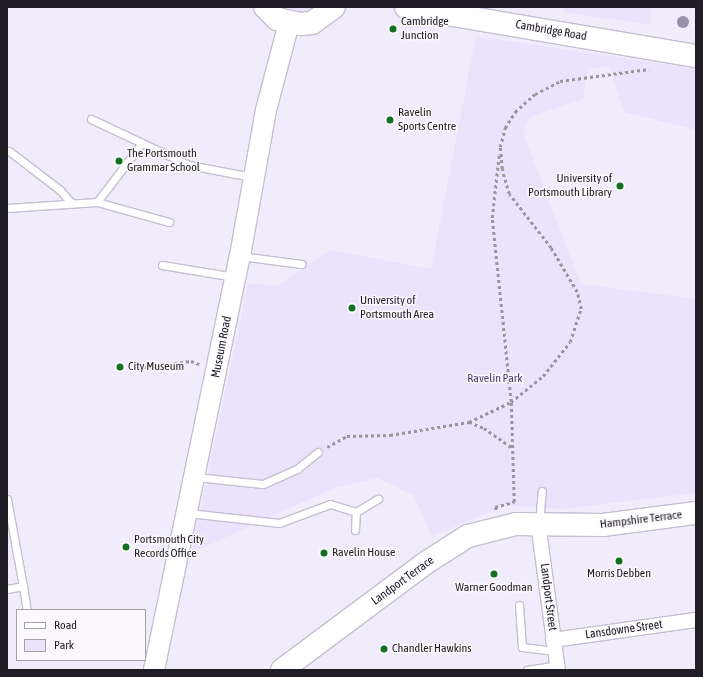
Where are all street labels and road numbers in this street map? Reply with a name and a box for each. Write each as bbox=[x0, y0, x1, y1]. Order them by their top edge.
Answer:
street label: Cambridge Road bbox=[514, 18, 588, 44]
street label: Museum Road bbox=[209, 315, 235, 379]
street label: Hampshire Terrace bbox=[599, 508, 683, 532]
street label: Landport Terrace bbox=[369, 553, 437, 609]
street label: Landport Street bbox=[537, 562, 559, 632]
street label: Lansdowne Street bbox=[584, 617, 664, 643]

